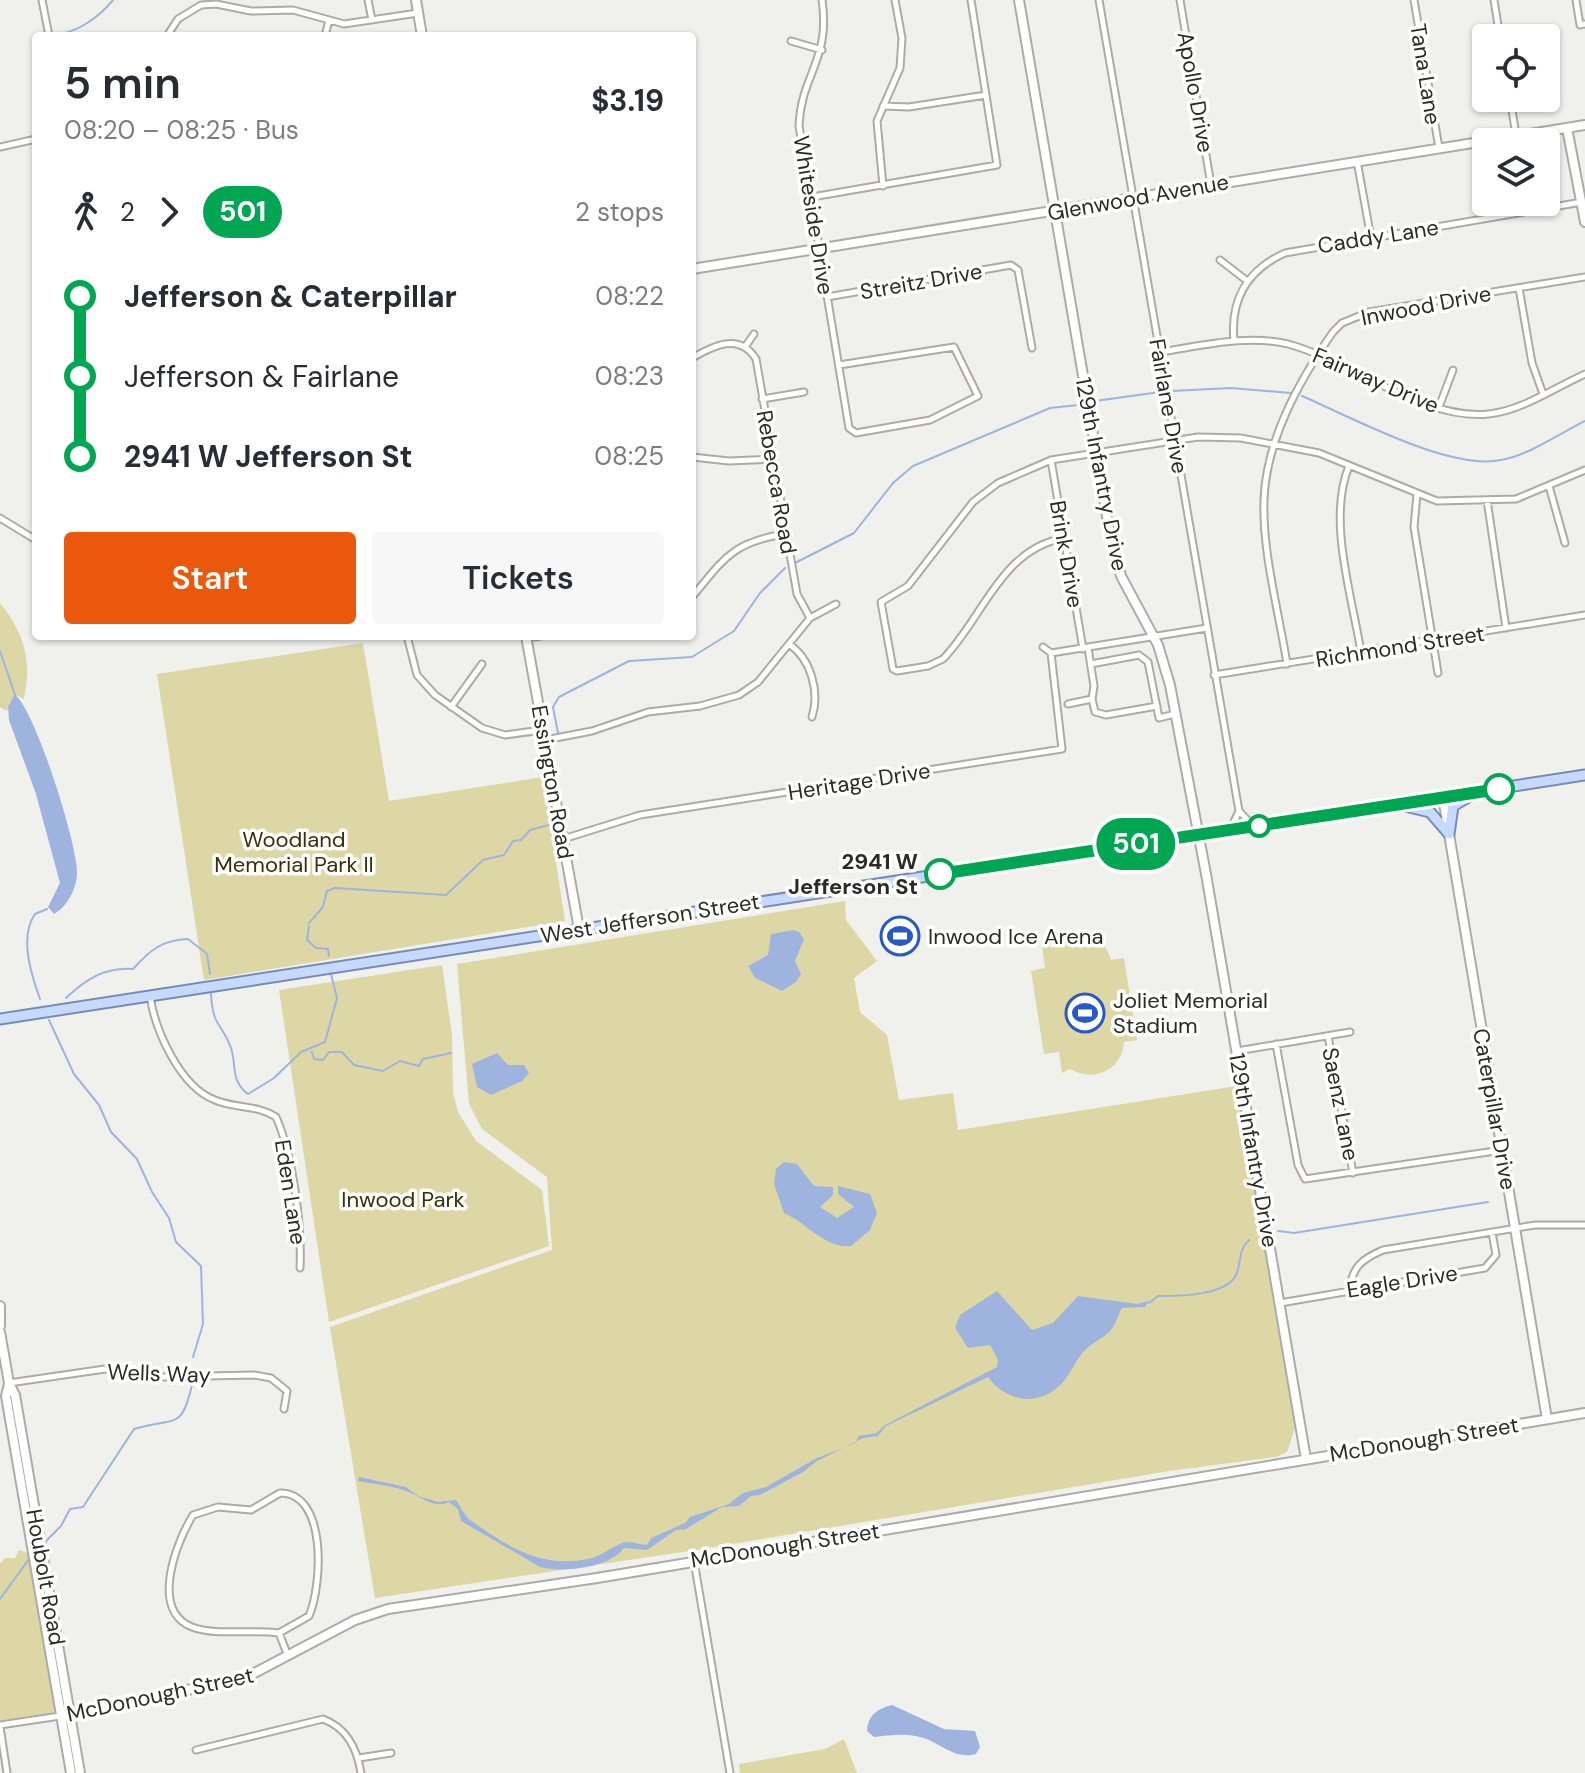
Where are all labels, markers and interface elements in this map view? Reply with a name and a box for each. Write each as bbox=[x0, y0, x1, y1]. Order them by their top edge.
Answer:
street label: Tana Lane bbox=[1403, 22, 1448, 127]
map controls bbox=[1472, 24, 1560, 216]
button: locate bbox=[1472, 24, 1560, 112]
street label: Apollo Drive bbox=[1171, 29, 1220, 155]
text: 5 min bbox=[64, 54, 181, 112]
text: $3.19 bbox=[591, 81, 664, 120]
text: 08:20 – 08:25 · Bus bbox=[64, 113, 299, 147]
button: layers bbox=[1472, 128, 1560, 216]
street label: Whiteside Drive bbox=[787, 133, 840, 297]
street label: Glenwood Avenue bbox=[1045, 167, 1231, 228]
icon: walk bbox=[64, 190, 108, 234]
icon: forward bbox=[147, 190, 191, 234]
text: 501 bbox=[219, 193, 266, 230]
text: 2 bbox=[120, 195, 135, 229]
text: 2 stops bbox=[575, 195, 664, 229]
street label: Caddy Lane bbox=[1316, 213, 1441, 260]
street label: Streitz Drive bbox=[858, 256, 984, 306]
text: Jefferson & Caterpillar bbox=[124, 277, 457, 316]
text: 08:22 bbox=[595, 279, 664, 313]
street label: Inwood Drive bbox=[1359, 279, 1494, 332]
street label: Fairlane Drive bbox=[1142, 336, 1195, 476]
street label: Fairway Drive bbox=[1308, 341, 1443, 420]
text: Jefferson & Fairlane bbox=[124, 357, 399, 396]
text: 08:23 bbox=[595, 359, 664, 393]
street label: 129th Infantry Drive bbox=[1069, 375, 1135, 573]
street label: Rebecca Road bbox=[750, 408, 803, 556]
text: 2941 W Jefferson St bbox=[124, 437, 413, 476]
text: 08:25 bbox=[594, 439, 664, 473]
street label: Brink Drive bbox=[1043, 498, 1090, 610]
button: Start bbox=[64, 532, 356, 624]
button: Tickets bbox=[372, 532, 664, 624]
street label: Richmond Street bbox=[1313, 619, 1487, 674]
street label: Essington Road bbox=[525, 703, 580, 861]
street label: Heritage Drive bbox=[786, 756, 932, 807]
unlabelled marker bbox=[1484, 774, 1514, 804]
unlabelled marker bbox=[1248, 815, 1270, 837]
line badge: 501 bbox=[1090, 818, 1182, 870]
park label: Woodland Memorial Park II bbox=[214, 825, 374, 879]
text: 501 bbox=[1112, 825, 1160, 862]
place label: 2941 W Jefferson St bbox=[788, 847, 918, 901]
marker: 2941 W Jefferson St bbox=[925, 859, 955, 889]
street label: West Jefferson Street bbox=[539, 887, 762, 950]
sports icon: Inwood Ice Arena bbox=[879, 915, 921, 957]
place label: Inwood Ice Arena bbox=[928, 922, 1103, 951]
place label: Joliet Memorial Stadium bbox=[1113, 986, 1268, 1040]
sports icon: Joliet Memorial Stadium bbox=[1064, 992, 1106, 1034]
street label: Caterpillar Drive bbox=[1466, 1026, 1523, 1192]
street label: Saenz Lane bbox=[1315, 1045, 1366, 1163]
street label: 129th Infantry Drive bbox=[1222, 1051, 1285, 1249]
street label: Eden Lane bbox=[268, 1138, 313, 1247]
park label: Inwood Park bbox=[341, 1185, 465, 1214]
street label: Eagle Drive bbox=[1344, 1258, 1460, 1305]
street label: Wells Way bbox=[107, 1357, 211, 1390]
street label: McDonough Street bbox=[1328, 1410, 1521, 1469]
street label: Houbolt Road bbox=[19, 1507, 72, 1648]
street label: McDonough Street bbox=[689, 1516, 882, 1575]
street label: McDonough Street bbox=[64, 1660, 256, 1728]

